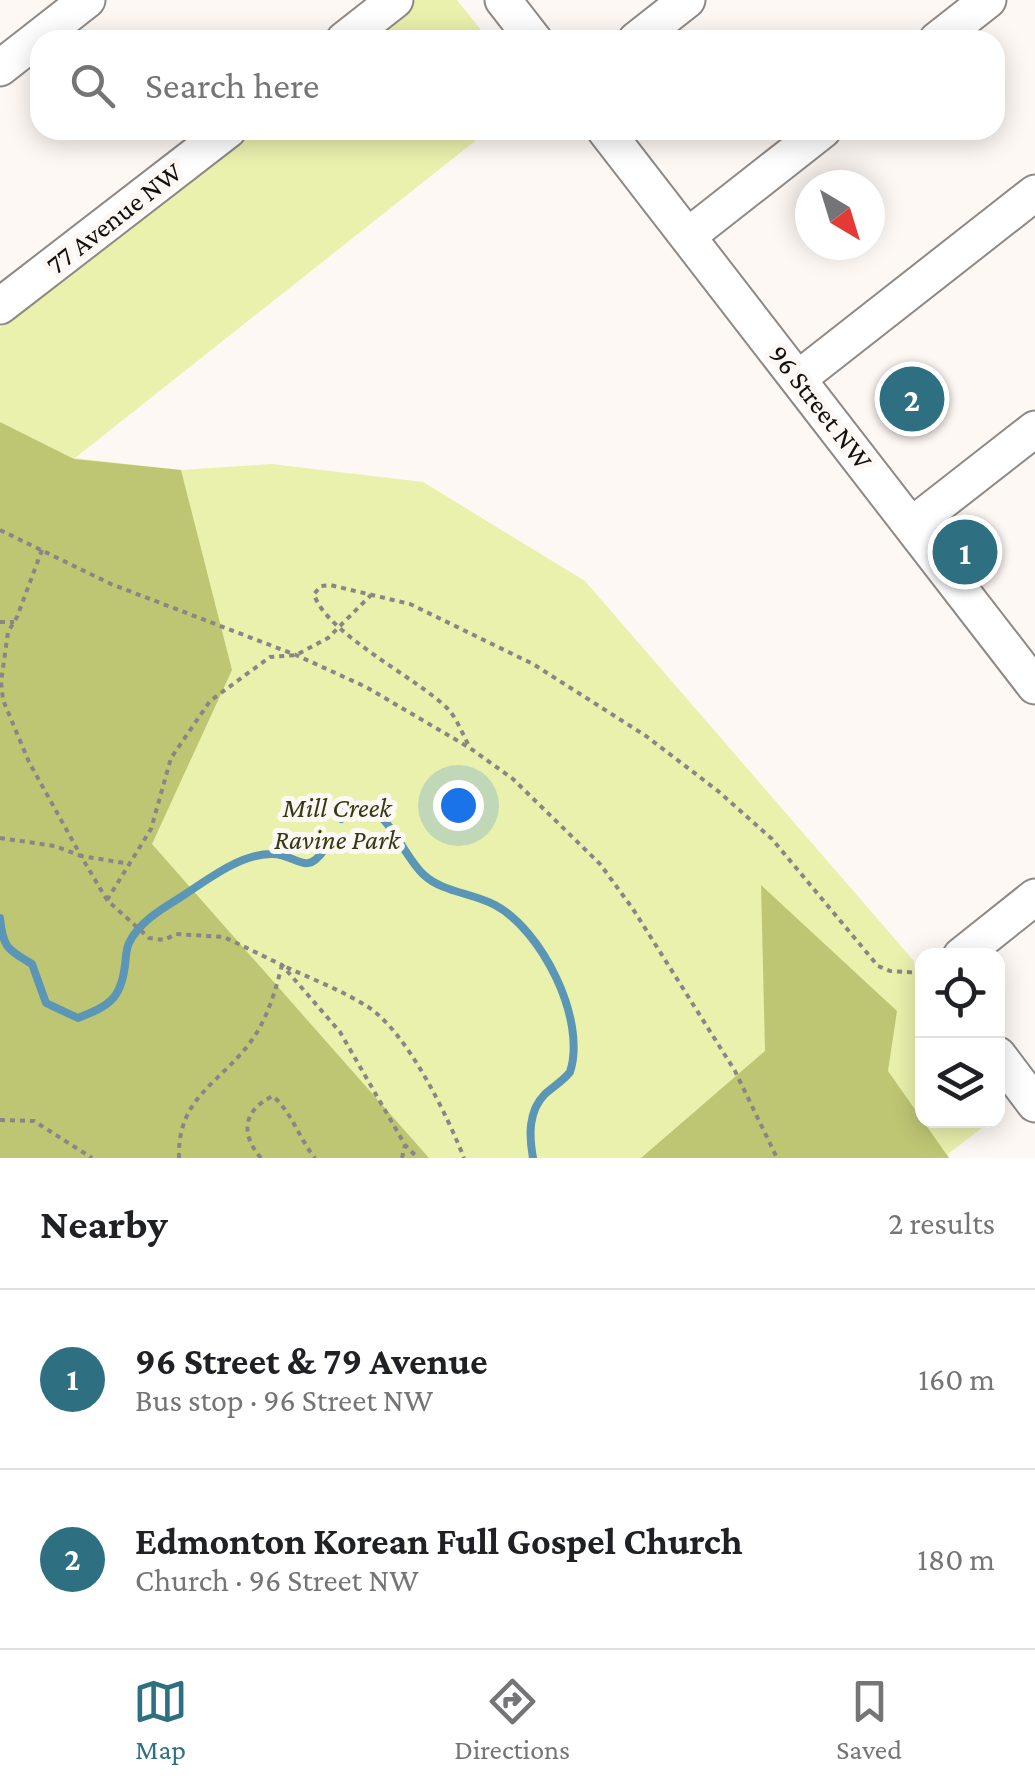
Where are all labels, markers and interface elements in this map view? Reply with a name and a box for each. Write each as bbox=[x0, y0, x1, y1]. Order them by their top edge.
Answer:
search box bbox=[30, 30, 1005, 140]
icon: search bbox=[65, 58, 120, 113]
text: Search here bbox=[145, 64, 319, 106]
street label: 77 Avenue NW bbox=[40, 155, 188, 280]
north arrow bbox=[795, 170, 885, 260]
street label: 96 Street NW bbox=[763, 339, 879, 475]
pin: 2 bbox=[880, 362, 944, 436]
pin: 1 bbox=[932, 514, 998, 590]
your location bbox=[433, 780, 484, 831]
park label: Mill Creek Ravine Park bbox=[274, 792, 402, 855]
map controls bbox=[915, 948, 1005, 1128]
button: locate bbox=[915, 948, 1005, 1038]
button: layers bbox=[915, 1038, 1005, 1128]
text: Nearby bbox=[40, 1200, 168, 1247]
text: 2 results bbox=[888, 1205, 995, 1241]
text: 96 Street & 79 Avenue bbox=[135, 1340, 488, 1382]
text: 1 bbox=[67, 1361, 78, 1397]
text: 160 m bbox=[918, 1361, 995, 1397]
text: Bus stop · 96 Street NW bbox=[135, 1382, 433, 1418]
text: Edmonton Korean Full Gospel Church bbox=[135, 1520, 743, 1562]
text: 2 bbox=[64, 1541, 81, 1577]
text: 180 m bbox=[917, 1541, 995, 1577]
text: Church · 96 Street NW bbox=[135, 1562, 419, 1598]
tab: Map bbox=[133, 1674, 188, 1765]
tab: Directions bbox=[454, 1674, 570, 1765]
tab: Saved bbox=[836, 1674, 902, 1765]

